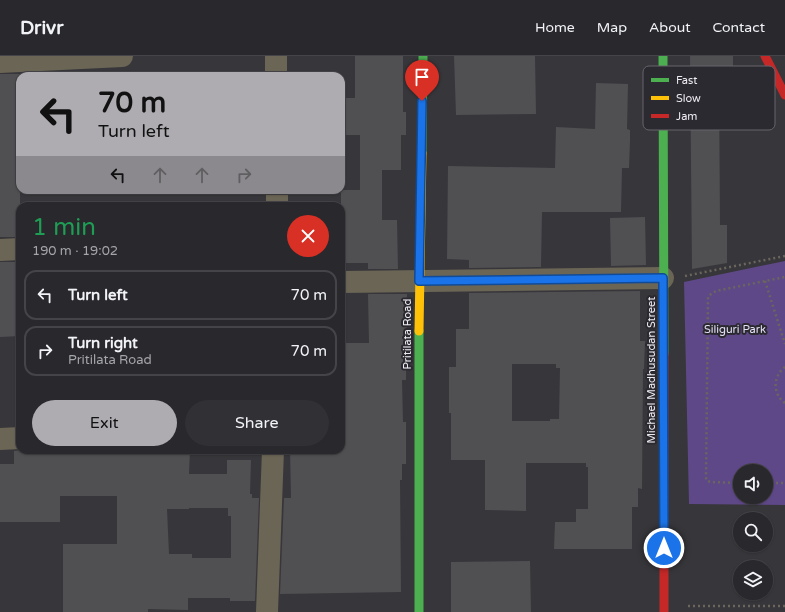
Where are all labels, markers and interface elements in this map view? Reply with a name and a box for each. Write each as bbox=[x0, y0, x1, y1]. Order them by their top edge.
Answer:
text: Drivr bbox=[20, 17, 63, 39]
text: Home bbox=[535, 19, 575, 36]
text: Map bbox=[597, 19, 627, 36]
text: About bbox=[649, 19, 691, 36]
text: Contact bbox=[713, 19, 765, 36]
pin bbox=[405, 60, 439, 101]
icon: arrive bbox=[411, 66, 433, 88]
legend bbox=[643, 66, 775, 130]
text: Fast bbox=[676, 74, 697, 87]
text: 70 m bbox=[98, 86, 166, 120]
icon: left bbox=[32, 88, 84, 140]
text: Slow bbox=[676, 92, 701, 105]
text: Jam bbox=[676, 110, 697, 123]
text: Turn left bbox=[98, 120, 170, 142]
icon: left bbox=[107, 164, 129, 186]
icon: ahead bbox=[149, 164, 171, 186]
icon: ahead bbox=[191, 164, 213, 186]
icon: right bbox=[233, 164, 255, 186]
text: 1 min bbox=[32, 213, 96, 242]
button: close bbox=[287, 215, 329, 257]
text: 190 m · 19:02 bbox=[32, 243, 118, 259]
icon: left bbox=[34, 284, 56, 306]
text: Turn left bbox=[68, 286, 128, 304]
text: 70 m bbox=[290, 286, 327, 304]
street label: Michael Madhusudan Street bbox=[645, 296, 658, 444]
street label: Pritilata Road bbox=[401, 299, 414, 369]
park label: Siliguri Park bbox=[704, 323, 766, 336]
text: Turn right bbox=[68, 334, 138, 352]
icon: right bbox=[34, 340, 56, 362]
text: 70 m bbox=[290, 342, 327, 360]
text: Pritilata Road bbox=[68, 352, 152, 368]
button: Exit bbox=[32, 400, 177, 446]
button: Share bbox=[185, 400, 329, 446]
map controls bbox=[733, 464, 773, 600]
button: sound bbox=[733, 464, 773, 504]
button: search bbox=[733, 512, 773, 552]
position arrow bbox=[643, 527, 685, 569]
button: layers bbox=[733, 560, 773, 600]

